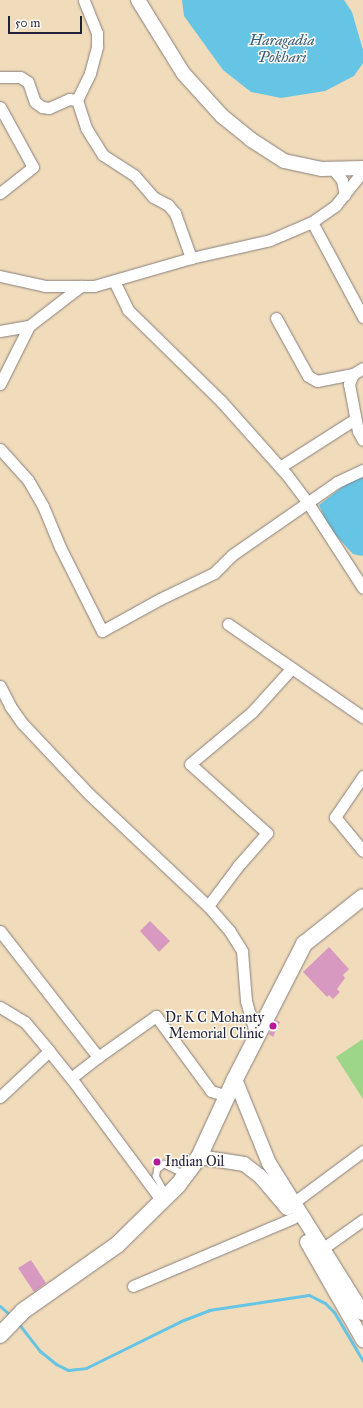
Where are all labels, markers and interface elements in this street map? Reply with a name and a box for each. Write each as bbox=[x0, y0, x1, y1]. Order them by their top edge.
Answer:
scale bar bbox=[10, 8, 84, 34]
text: 50 m bbox=[15, 16, 40, 30]
water label: Haragadia Pokhari bbox=[249, 31, 315, 66]
place label: Dr K C Mohanty Memorial Clinic bbox=[165, 1010, 264, 1042]
marker: Dr K C Mohanty Memorial Clinic bbox=[267, 1020, 279, 1032]
place label: Indian Oil bbox=[165, 1154, 224, 1170]
marker: Indian Oil bbox=[152, 1157, 162, 1167]

